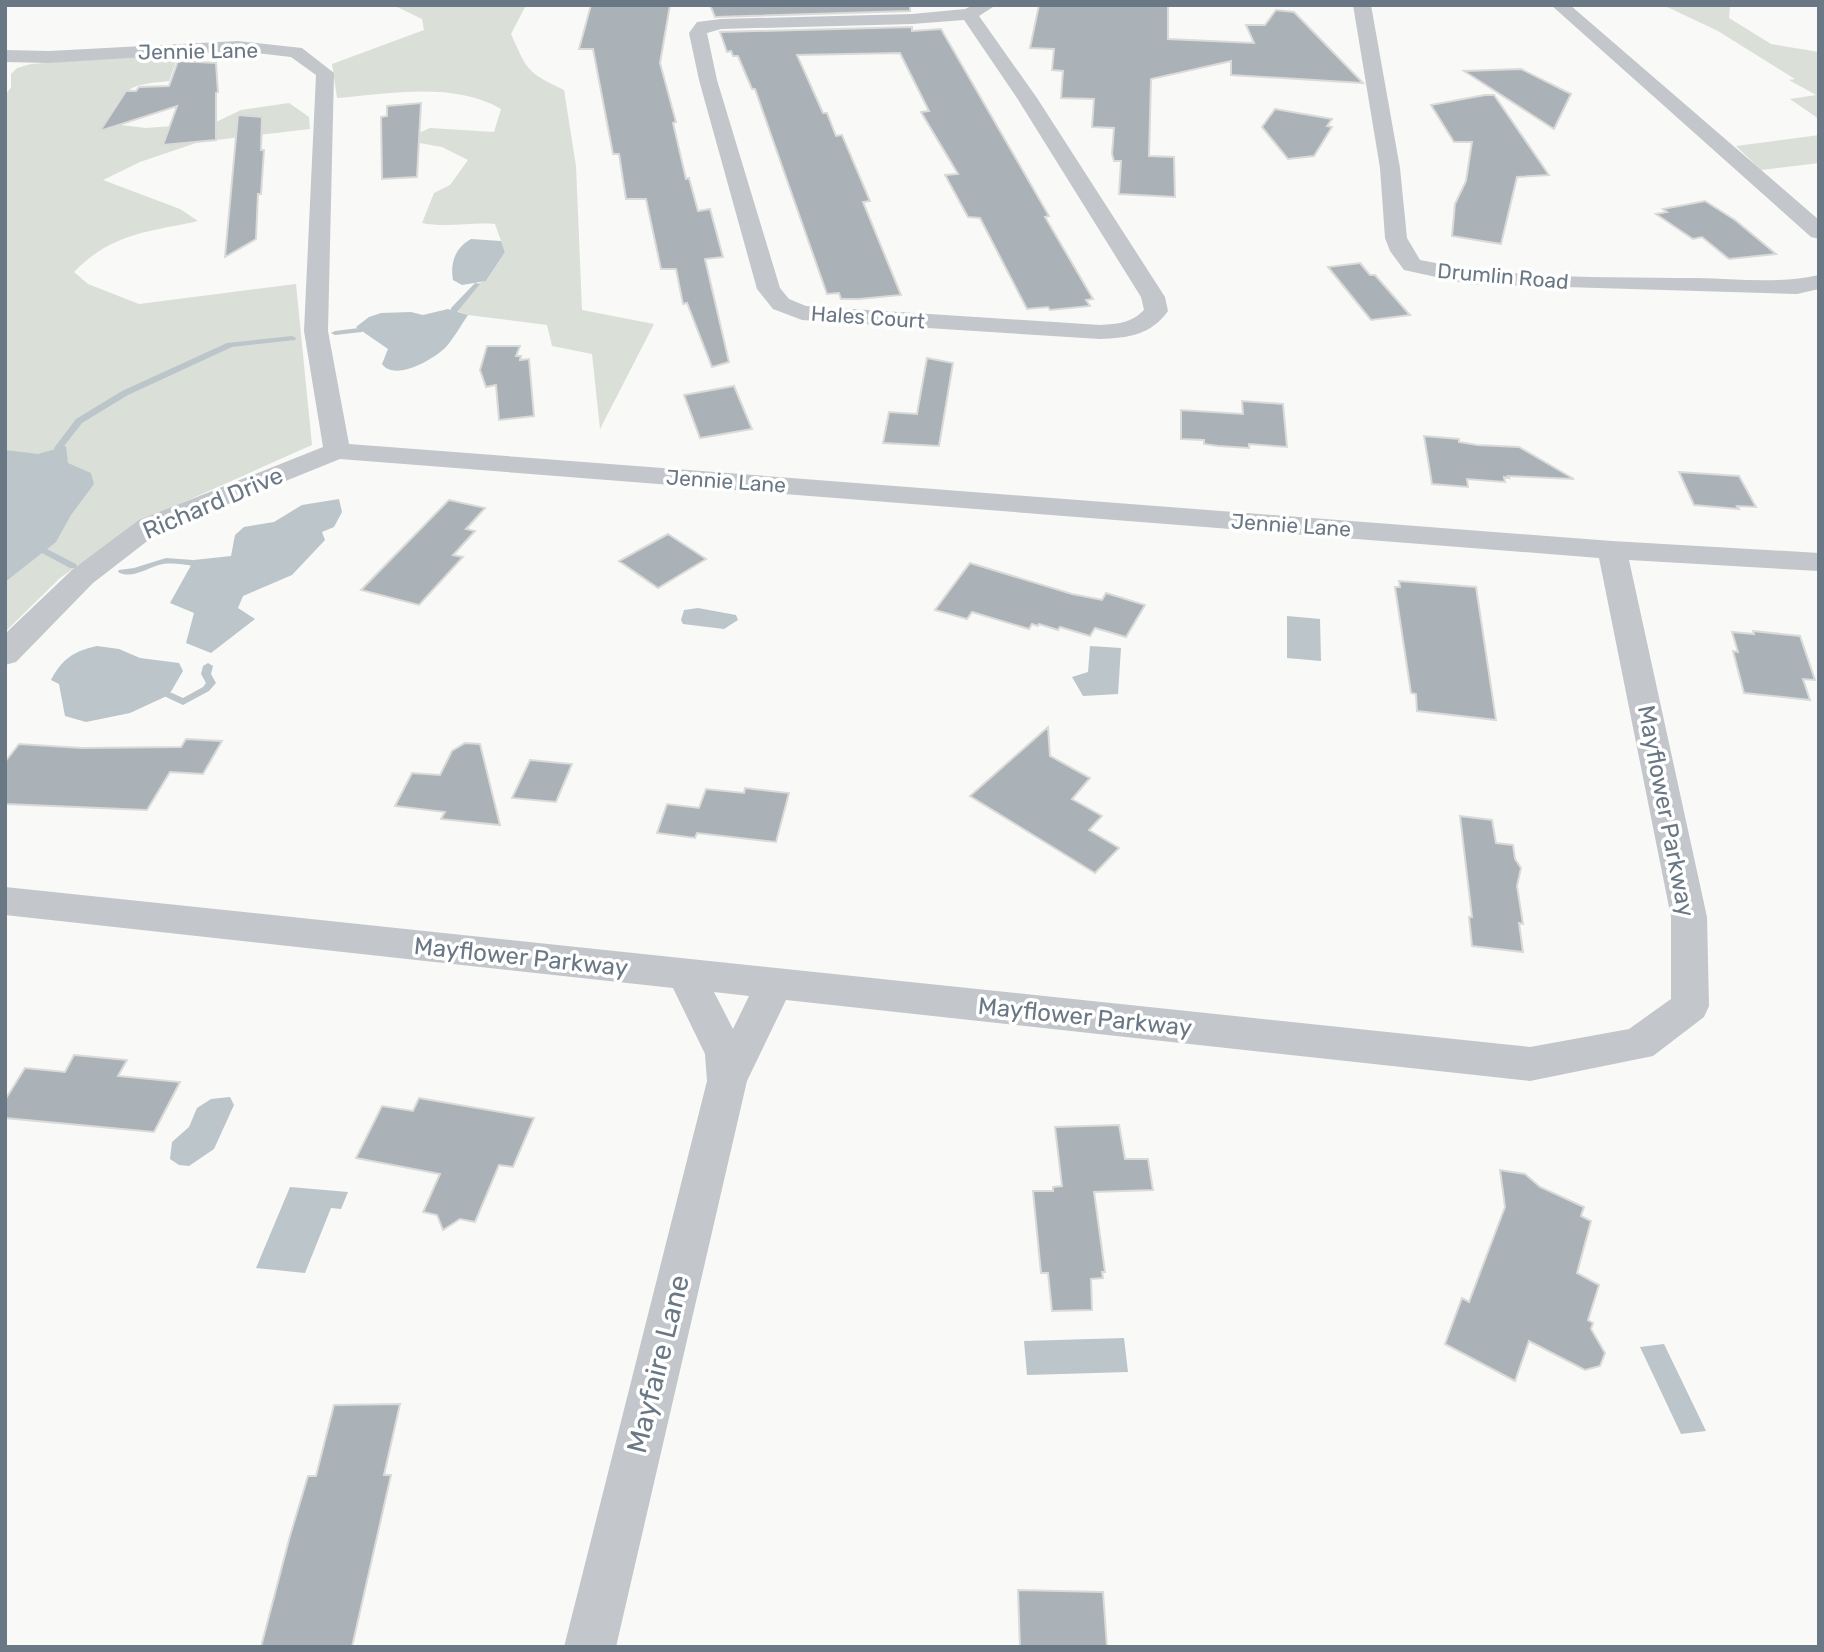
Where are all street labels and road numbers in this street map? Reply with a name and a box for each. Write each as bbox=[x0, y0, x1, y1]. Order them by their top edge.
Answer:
street label: Jennie Lane bbox=[138, 37, 258, 65]
street label: Drumlin Road bbox=[1436, 258, 1570, 294]
street label: Hales Court bbox=[810, 301, 926, 333]
street label: Richard Drive bbox=[139, 461, 287, 545]
street label: Jennie Lane bbox=[665, 464, 787, 498]
street label: Jennie Lane bbox=[1230, 508, 1352, 542]
street label: Mayflower Parkway bbox=[1632, 703, 1700, 919]
street label: Mayflower Parkway bbox=[413, 932, 629, 982]
street label: Mayflower Parkway bbox=[977, 992, 1193, 1042]
street label: Mayfaire Lane bbox=[620, 1272, 696, 1456]

